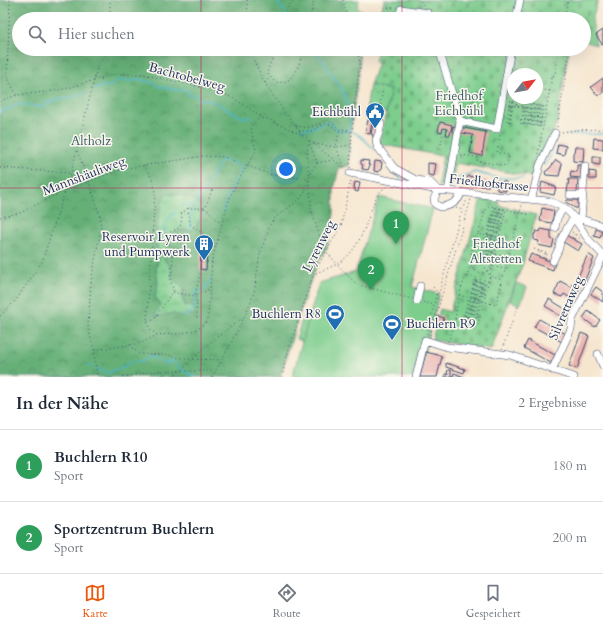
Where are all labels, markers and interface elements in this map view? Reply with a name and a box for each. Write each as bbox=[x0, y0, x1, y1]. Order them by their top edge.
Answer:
search box bbox=[12, 12, 591, 56]
icon: search bbox=[26, 23, 48, 45]
text: Hier suchen bbox=[58, 24, 135, 44]
street label: Bachtobelweg bbox=[147, 58, 228, 96]
north arrow bbox=[507, 68, 543, 104]
park label: Friedhof Eichbühl bbox=[434, 87, 484, 120]
public building icon: Eichbühl bbox=[364, 101, 386, 129]
place label: Eichbühl bbox=[312, 103, 362, 121]
park label: Altholz bbox=[71, 132, 111, 150]
street label: Mannshäuliweg bbox=[40, 152, 129, 200]
your location bbox=[276, 159, 296, 179]
street label: Friedhofstrasse bbox=[448, 170, 530, 196]
pin: 1 bbox=[383, 211, 409, 244]
street label: Lyrenweg bbox=[298, 216, 340, 275]
place label: Reservoir Lyren und Pumpwerk bbox=[102, 228, 191, 261]
building icon: Reservoir Lyren und Pumpwerk bbox=[193, 233, 215, 261]
park label: Friedhof Altstetten bbox=[470, 235, 523, 268]
pin: 2 bbox=[358, 257, 384, 290]
street label: Silvrettaweg bbox=[544, 272, 588, 343]
sports icon: Buchlern R8 bbox=[324, 303, 346, 331]
place label: Buchlern R8 bbox=[251, 305, 321, 323]
sports icon: Buchlern R9 bbox=[381, 313, 403, 341]
place label: Buchlern R9 bbox=[406, 315, 476, 333]
text: In der Nähe bbox=[16, 392, 109, 415]
text: 2 Ergebnisse bbox=[518, 394, 587, 412]
text: Buchlern R10 bbox=[54, 447, 148, 467]
text: 1 bbox=[26, 457, 32, 475]
text: 180 m bbox=[553, 457, 587, 475]
text: Sport bbox=[54, 467, 83, 485]
text: Sportzentrum Buchlern bbox=[54, 519, 215, 539]
text: 2 bbox=[26, 529, 32, 547]
text: 200 m bbox=[553, 529, 587, 547]
text: Sport bbox=[54, 539, 83, 557]
tab: Karte bbox=[82, 582, 108, 621]
tab: Route bbox=[273, 582, 301, 621]
tab: Gespeichert bbox=[466, 582, 521, 621]

